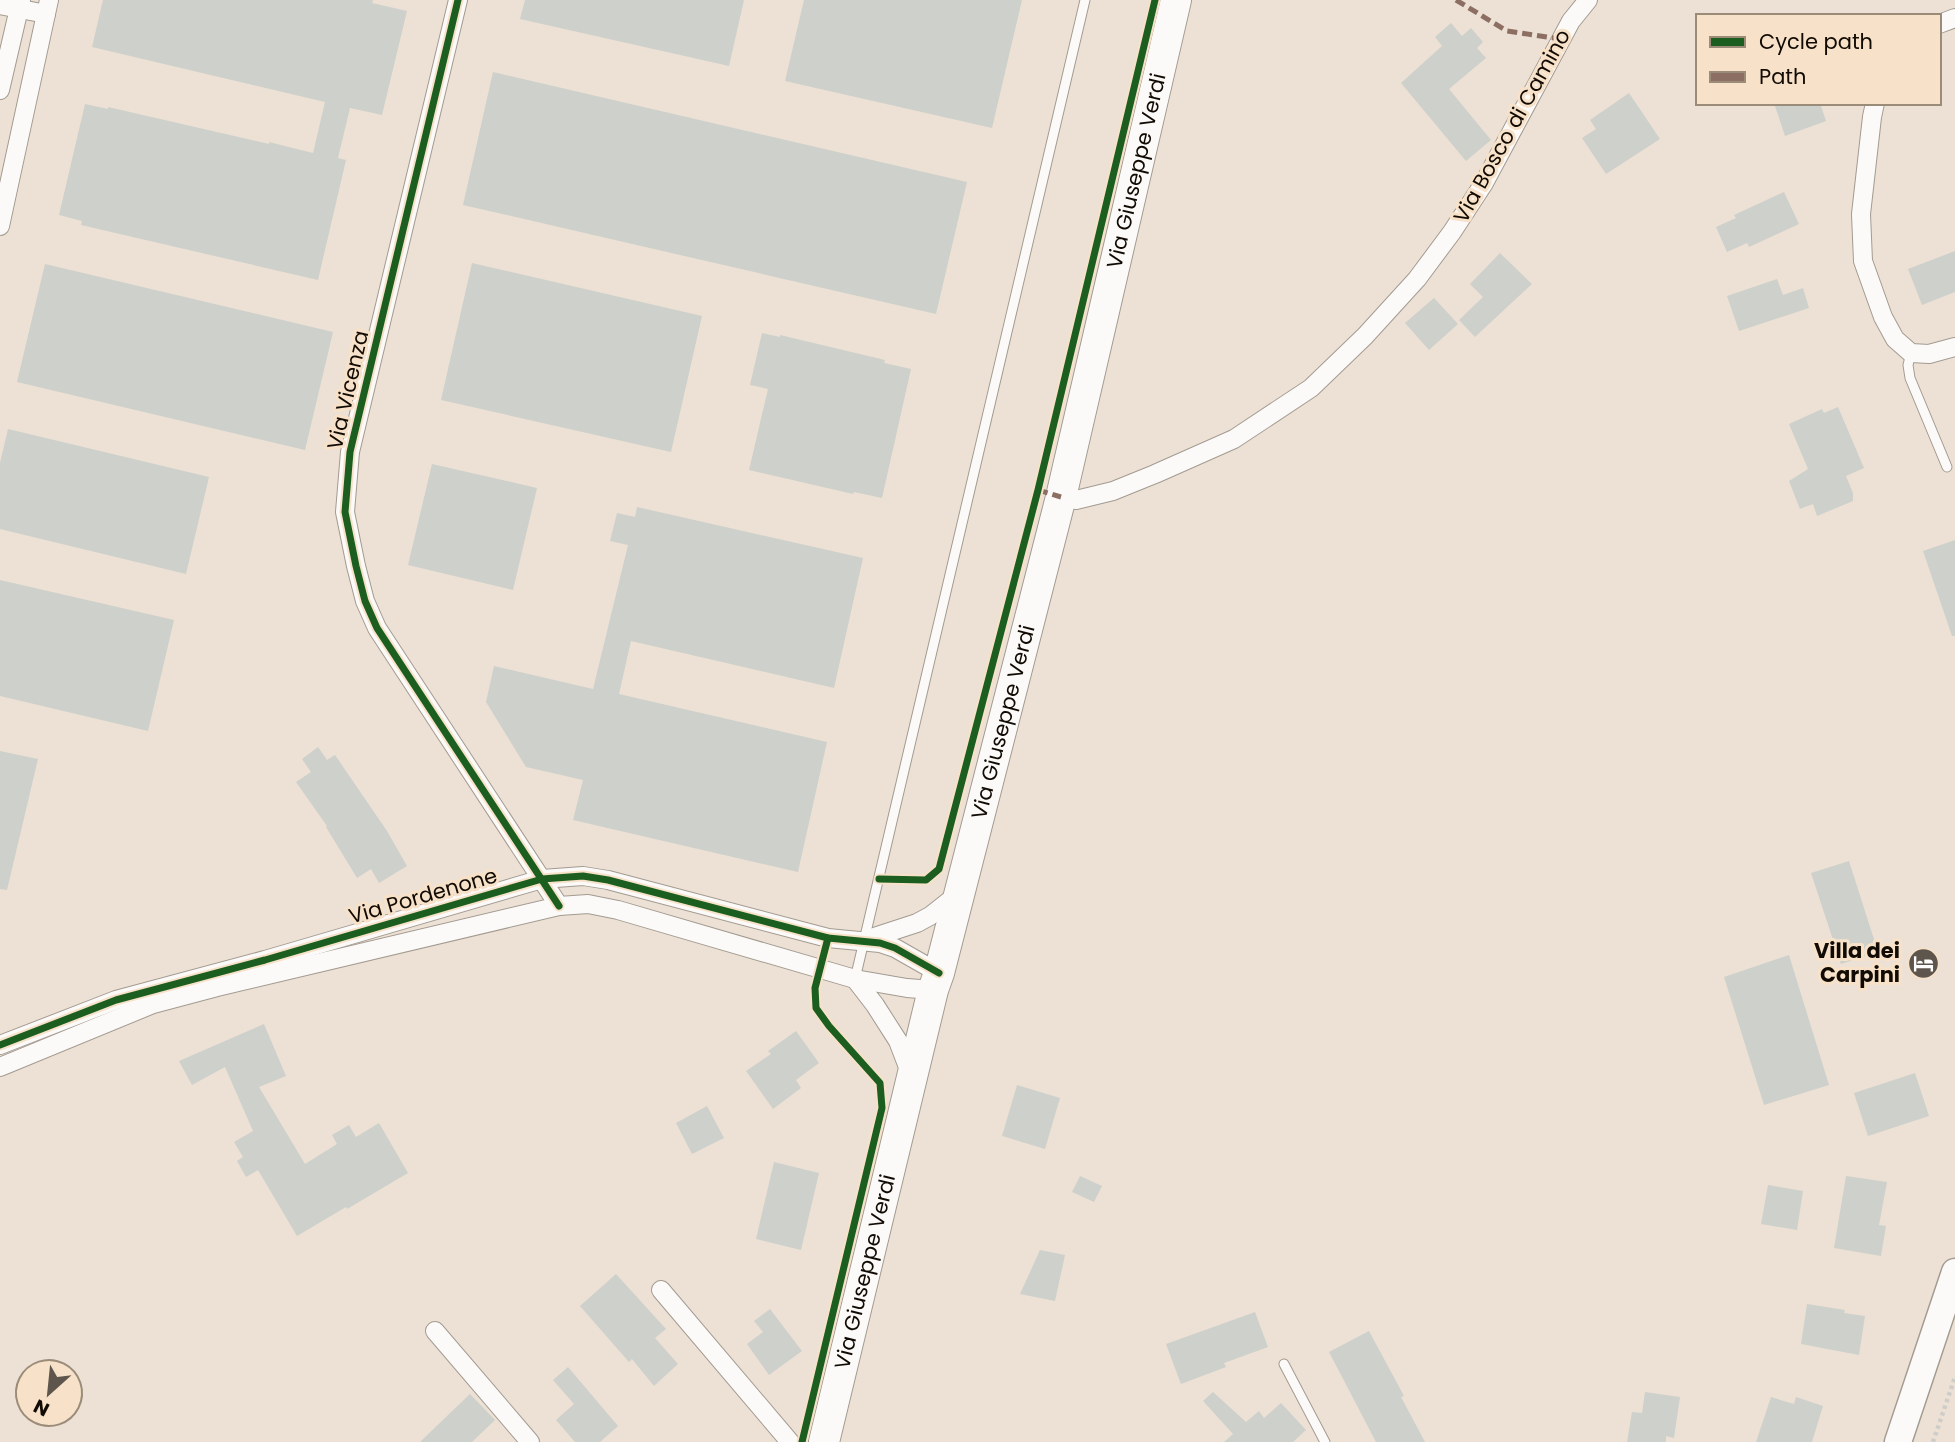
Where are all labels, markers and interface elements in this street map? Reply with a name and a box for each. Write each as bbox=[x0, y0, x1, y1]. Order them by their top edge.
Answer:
legend bbox=[1696, 14, 1941, 105]
street label: Via Bosco di Camino bbox=[1446, 24, 1577, 228]
text: Cycle path bbox=[1759, 27, 1873, 56]
text: Path bbox=[1759, 62, 1806, 91]
street label: Via Giuseppe Verdi bbox=[1099, 70, 1173, 271]
street label: Via Vicenza bbox=[320, 327, 375, 452]
street label: Via Giuseppe Verdi bbox=[964, 622, 1042, 822]
street label: Via Pordenone bbox=[345, 860, 500, 931]
place label: Villa dei Carpini bbox=[1814, 936, 1900, 989]
hotel icon: Villa dei Carpini bbox=[1906, 946, 1940, 980]
street label: Via Giuseppe Verdi bbox=[827, 1171, 902, 1372]
north arrow bbox=[14, 1358, 84, 1428]
text: N bbox=[29, 1392, 54, 1423]

